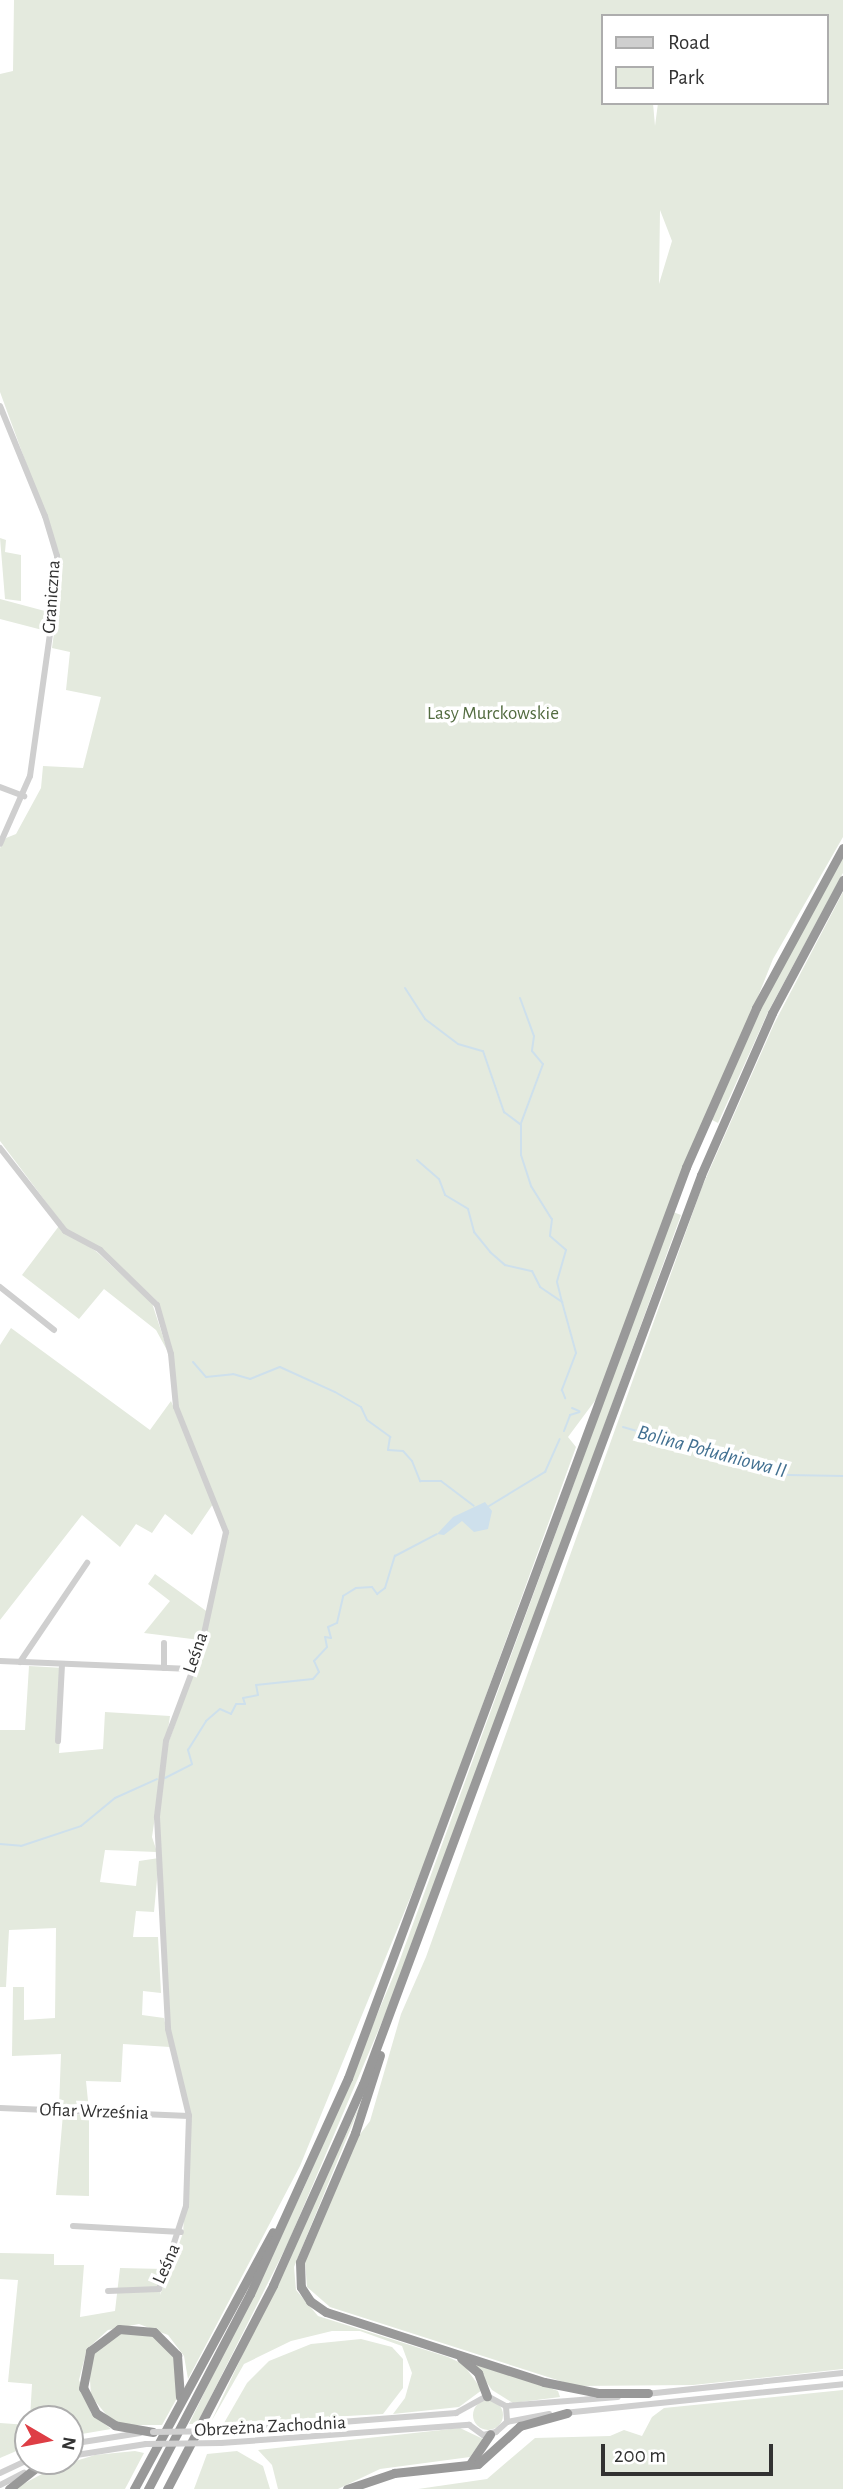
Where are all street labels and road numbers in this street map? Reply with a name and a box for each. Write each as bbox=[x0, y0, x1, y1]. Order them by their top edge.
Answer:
street label: Graniczna bbox=[38, 559, 66, 635]
street label: Leśna bbox=[178, 1629, 214, 1677]
street label: Ofiar Września bbox=[39, 2099, 149, 2125]
street label: Leśna bbox=[148, 2240, 186, 2288]
street label: Obrzeżna Zachodnia bbox=[194, 2412, 346, 2442]

